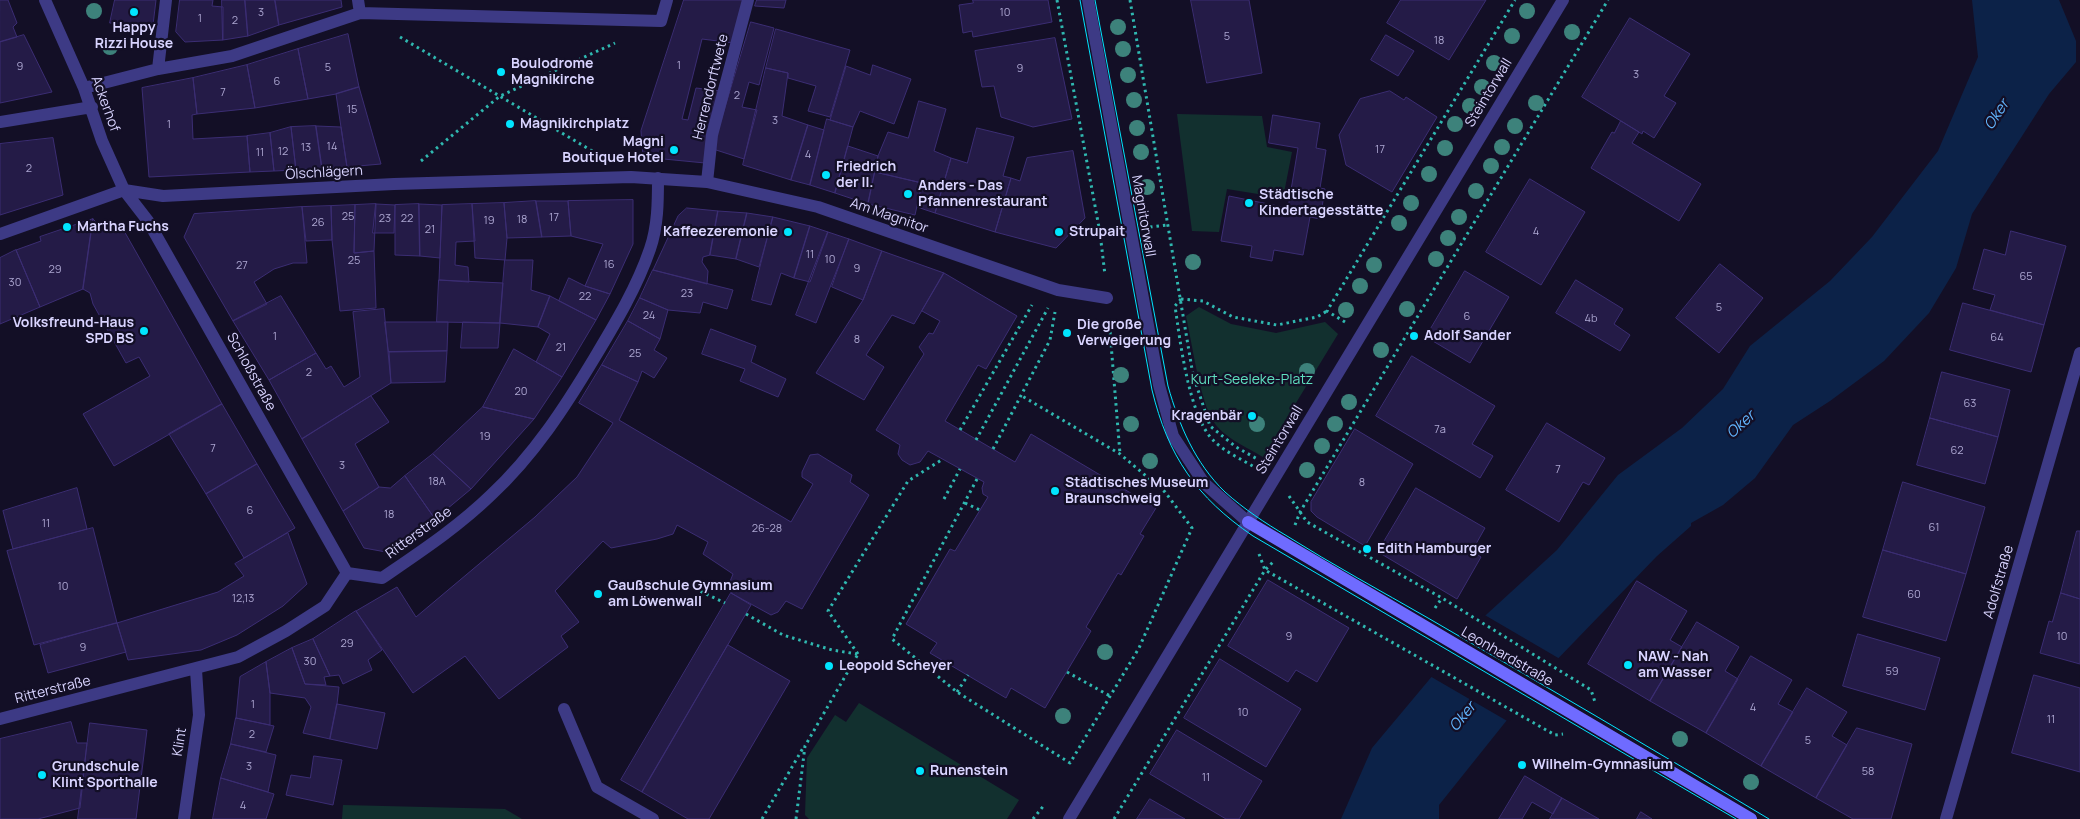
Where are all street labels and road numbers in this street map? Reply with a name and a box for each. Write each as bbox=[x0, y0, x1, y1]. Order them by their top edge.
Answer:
street label: Herrendorftwete bbox=[690, 32, 732, 142]
street label: Steintorwall bbox=[1462, 56, 1516, 130]
street label: Ackerhof bbox=[87, 74, 123, 134]
street label: Ölschlägern bbox=[285, 163, 363, 183]
street label: Magnitorwall bbox=[1128, 174, 1158, 258]
street label: Am Magnitor bbox=[848, 195, 930, 237]
street label: Schloßstraße bbox=[223, 330, 279, 414]
street label: Steintorwall bbox=[1253, 403, 1307, 477]
street label: Ritterstraße bbox=[383, 503, 455, 563]
street label: Adolfstraße bbox=[1980, 543, 2018, 621]
street label: Leonhardstraße bbox=[1458, 624, 1556, 690]
street label: Ritterstraße bbox=[13, 672, 93, 708]
street label: Klint bbox=[169, 726, 191, 758]

